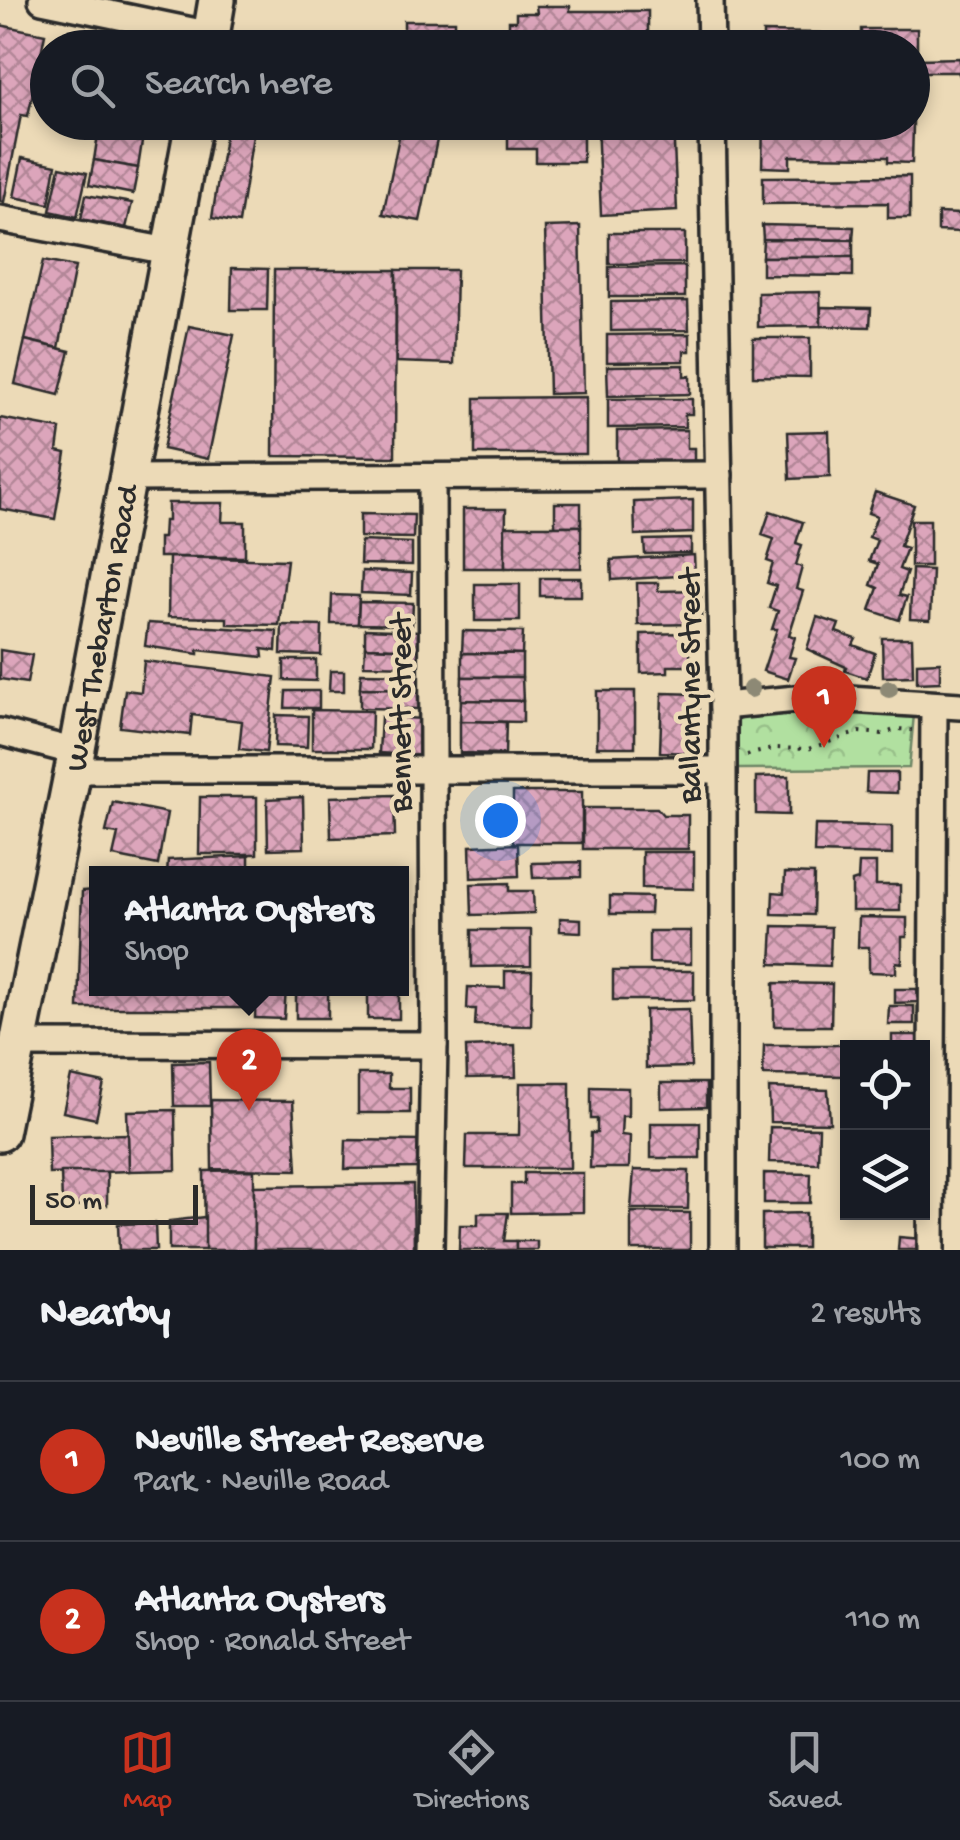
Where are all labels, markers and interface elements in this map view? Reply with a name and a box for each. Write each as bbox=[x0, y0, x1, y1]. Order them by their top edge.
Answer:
search box bbox=[30, 30, 930, 140]
icon: search bbox=[65, 58, 120, 113]
text: Search here bbox=[145, 63, 332, 107]
street label: West Thebarton Road bbox=[59, 480, 150, 775]
street label: Ballantyne Street bbox=[674, 566, 712, 804]
street label: Bennett Street bbox=[385, 611, 423, 813]
pin: 1 bbox=[792, 666, 856, 748]
your location bbox=[475, 795, 526, 846]
popup bbox=[89, 866, 409, 996]
text: Atlanta Oysters bbox=[124, 890, 374, 934]
text: Shop bbox=[124, 934, 189, 972]
pin: 2 bbox=[216, 1028, 282, 1111]
map controls bbox=[840, 1040, 930, 1220]
button: locate bbox=[840, 1040, 930, 1130]
button: layers bbox=[840, 1130, 930, 1220]
scale bar bbox=[30, 1180, 198, 1224]
text: 50 m bbox=[45, 1186, 102, 1219]
text: Nearby bbox=[40, 1291, 170, 1340]
text: 2 results bbox=[810, 1296, 920, 1334]
text: Neville Street Reserve bbox=[135, 1420, 483, 1464]
text: 1 bbox=[66, 1442, 79, 1480]
text: 100 m bbox=[840, 1442, 920, 1480]
text: Park · Neville Road bbox=[135, 1464, 388, 1502]
text: Atlanta Oysters bbox=[135, 1580, 384, 1624]
text: 2 bbox=[65, 1602, 80, 1640]
text: 110 m bbox=[846, 1602, 920, 1640]
text: Shop · Ronald Street bbox=[135, 1624, 410, 1662]
tab: Map bbox=[120, 1725, 175, 1818]
tab: Directions bbox=[415, 1725, 529, 1818]
tab: Saved bbox=[768, 1725, 840, 1818]

